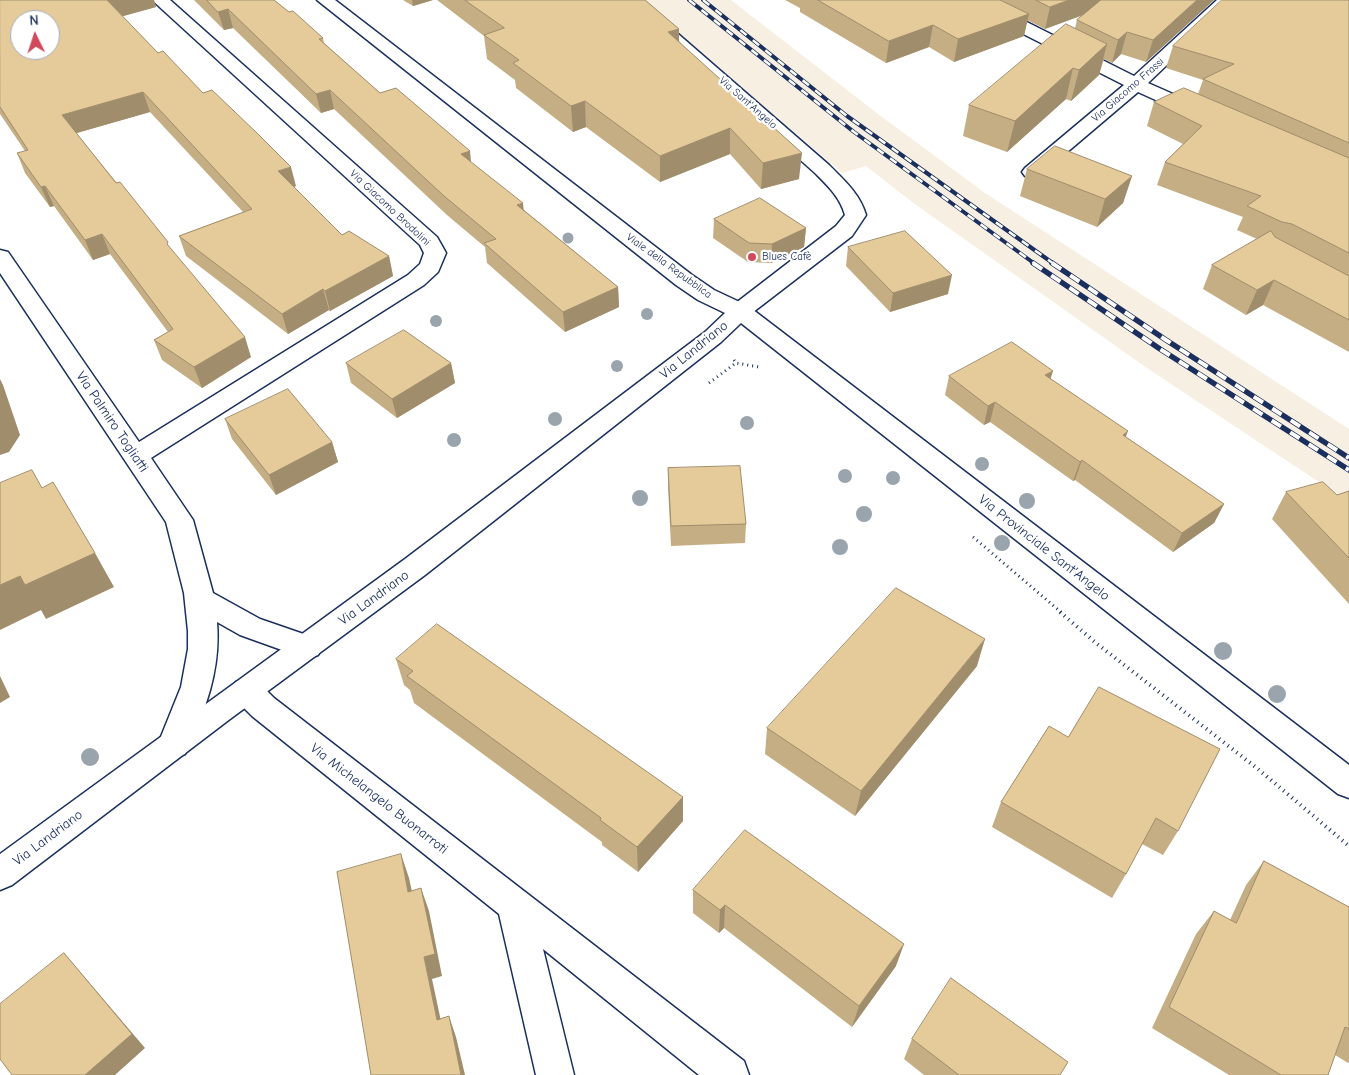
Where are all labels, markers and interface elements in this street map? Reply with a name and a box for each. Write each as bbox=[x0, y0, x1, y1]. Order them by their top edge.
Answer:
north arrow bbox=[10, 10, 60, 60]
text: N bbox=[29, 12, 39, 29]
street label: Via Giacomo Frassi bbox=[1089, 55, 1167, 125]
street label: Via Sant'Angelo bbox=[716, 74, 780, 132]
street label: Via Giacomo Brodolini bbox=[347, 167, 433, 249]
street label: Viale della Repubblica bbox=[624, 231, 714, 301]
place label: Blues Cafè bbox=[762, 250, 811, 264]
marker: Blues Cafè bbox=[746, 251, 758, 263]
street label: Via Landriano bbox=[657, 317, 731, 383]
street label: Via Palmiro Togliatti bbox=[72, 368, 152, 476]
street label: Via Provinciale Sant'Angelo bbox=[975, 492, 1113, 604]
street label: Via Landriano bbox=[336, 567, 412, 629]
street label: Via Michelangelo Buonarroti bbox=[307, 740, 451, 858]
street label: Via Landriano bbox=[10, 806, 86, 870]

